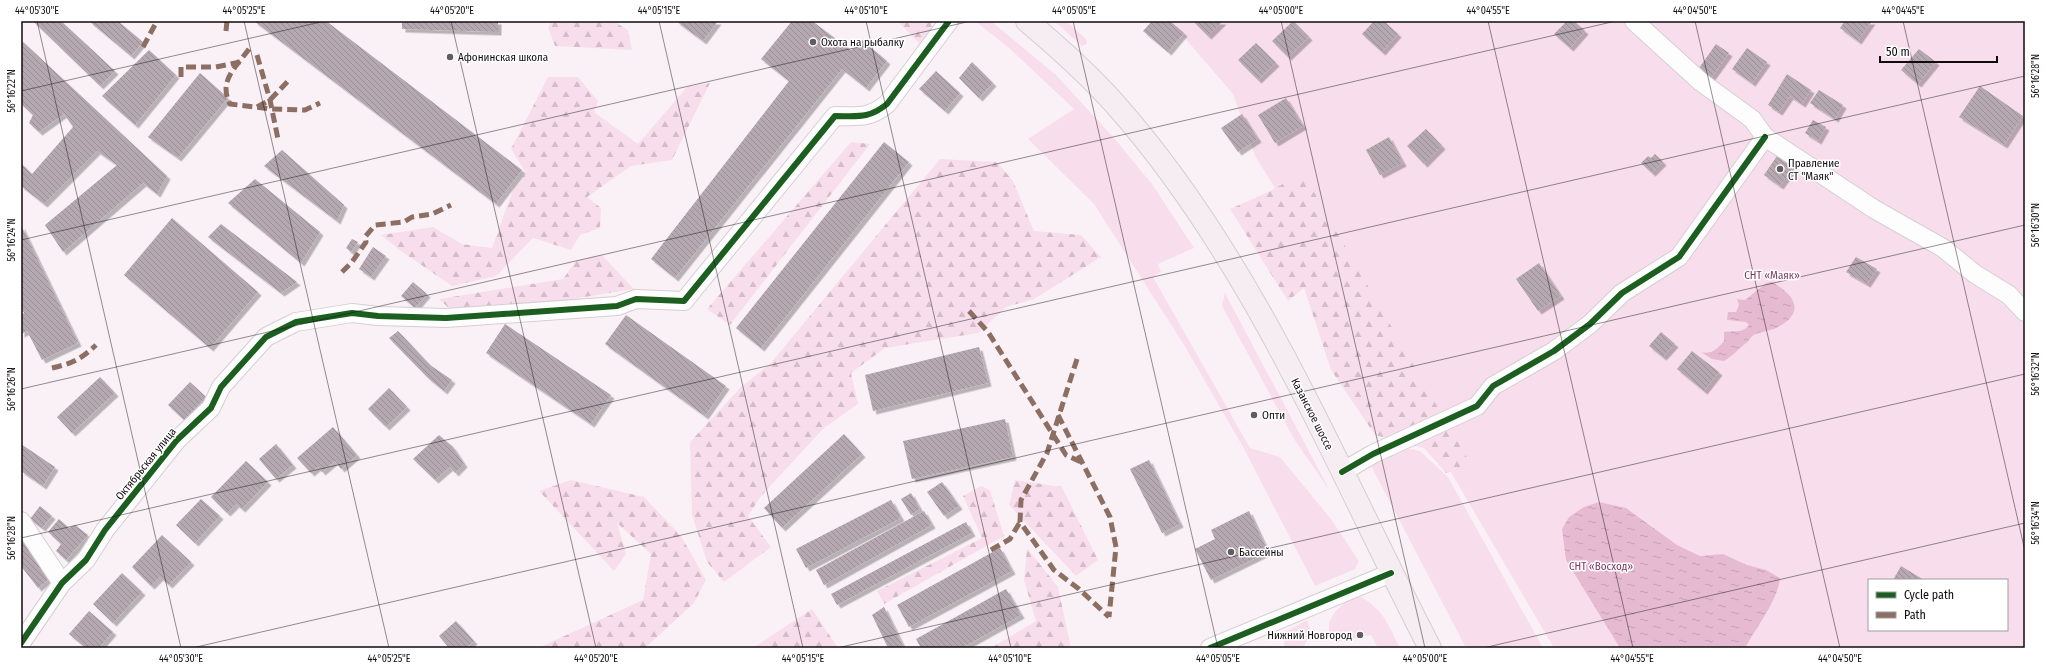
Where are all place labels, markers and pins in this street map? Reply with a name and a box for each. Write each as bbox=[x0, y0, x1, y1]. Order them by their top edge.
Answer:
place label: Охота на рыбалку bbox=[821, 36, 904, 49]
marker: Охота на рыбалку bbox=[808, 37, 818, 47]
place label: Афонинская школа bbox=[458, 51, 548, 64]
marker: Афонинская школа bbox=[445, 52, 455, 62]
place label: Правление СТ "Маяк" bbox=[1788, 157, 1840, 183]
marker: Правление СТ "Маяк" bbox=[1775, 164, 1785, 174]
place label: Опти bbox=[1262, 409, 1285, 422]
marker: Опти bbox=[1249, 410, 1259, 420]
place label: Бассейны bbox=[1239, 546, 1284, 559]
marker: Бассейны bbox=[1226, 547, 1236, 557]
place label: Нижний Новгород bbox=[1267, 629, 1352, 642]
marker: Нижний Новгород bbox=[1355, 630, 1365, 640]

